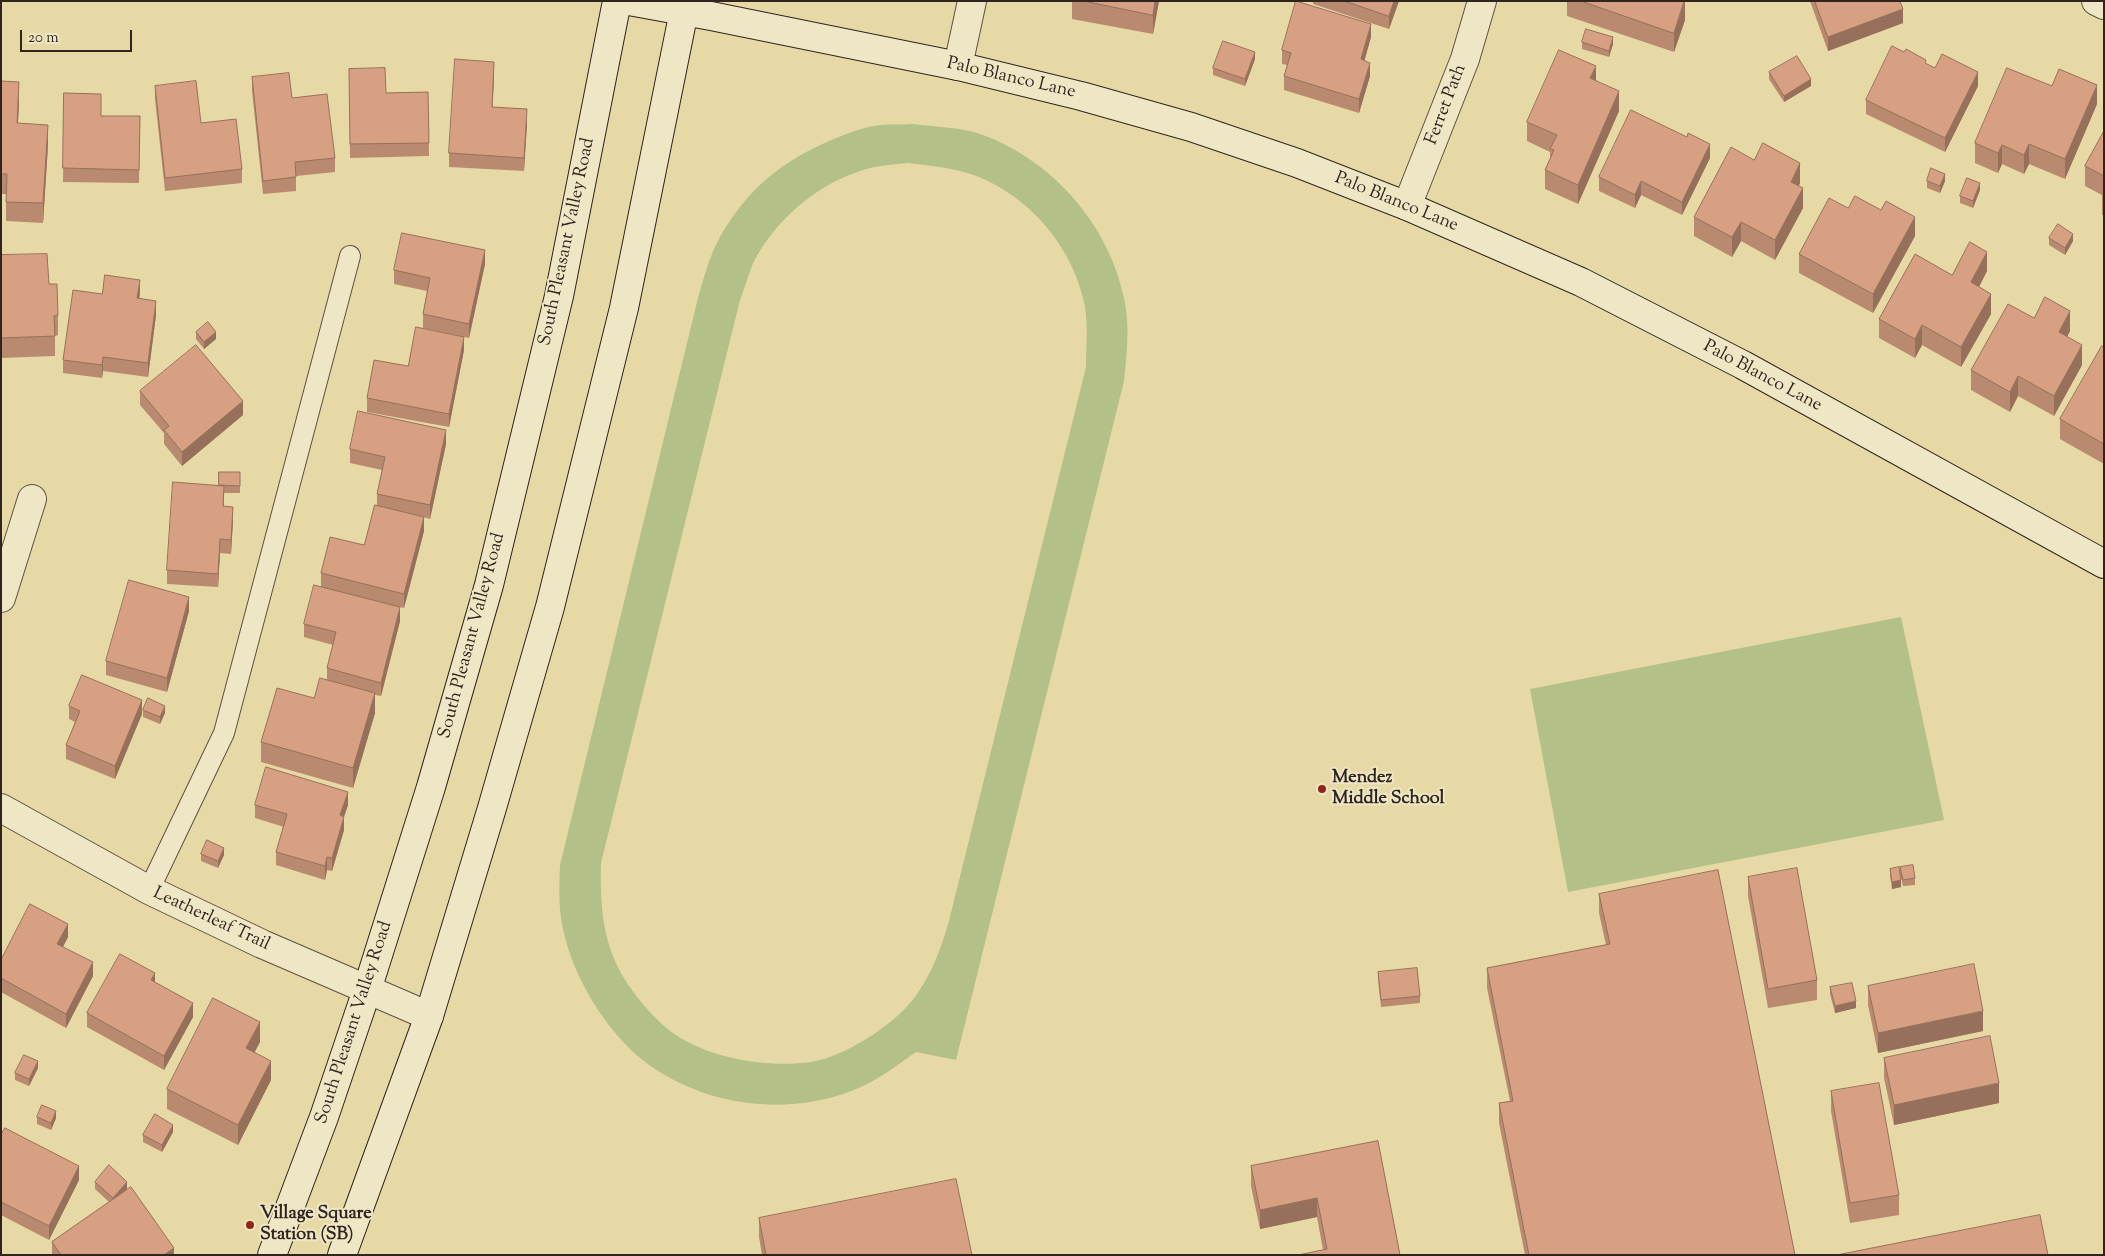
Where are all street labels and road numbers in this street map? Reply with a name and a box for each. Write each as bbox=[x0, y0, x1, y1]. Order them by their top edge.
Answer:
street label: Palo Blanco Lane bbox=[944, 54, 1078, 104]
street label: Ferret Path bbox=[1422, 62, 1472, 148]
street label: South Pleasant Valley Road bbox=[535, 136, 601, 348]
street label: Palo Blanco Lane bbox=[1331, 168, 1461, 238]
street label: Palo Blanco Lane bbox=[1699, 337, 1825, 417]
street label: South Pleasant Valley Road bbox=[435, 531, 511, 741]
street label: Leatherleaf Trail bbox=[149, 883, 273, 957]
street label: South Pleasant Valley Road bbox=[312, 919, 398, 1127]

